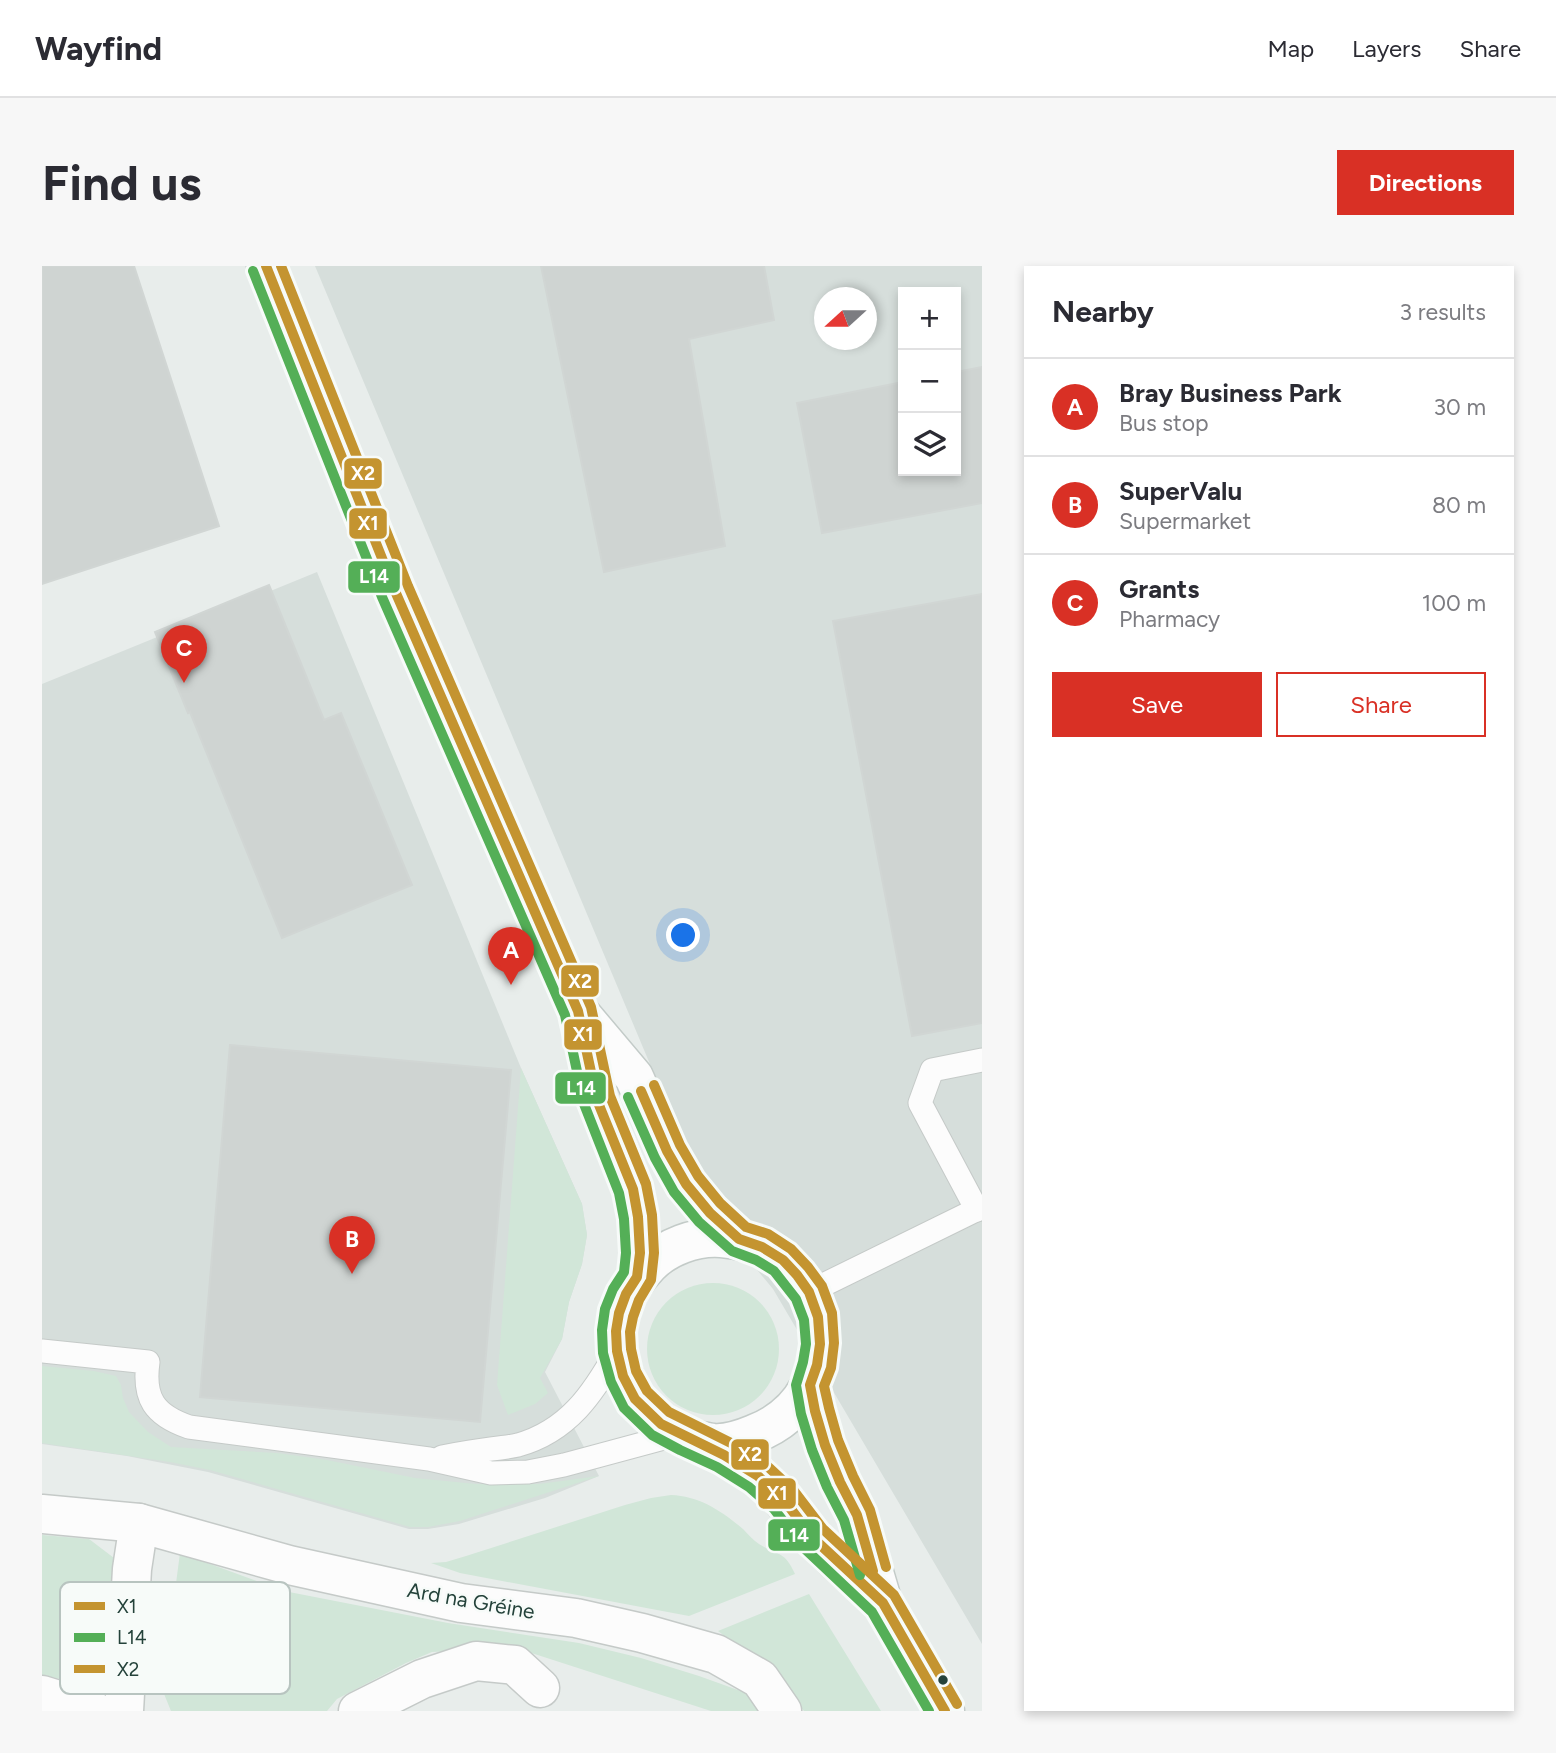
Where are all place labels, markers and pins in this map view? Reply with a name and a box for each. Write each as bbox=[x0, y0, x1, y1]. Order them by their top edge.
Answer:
pin: C bbox=[161, 625, 207, 683]
pin: A bbox=[488, 927, 534, 985]
pin: B bbox=[329, 1216, 375, 1274]
unlabelled marker bbox=[936, 1673, 950, 1687]

